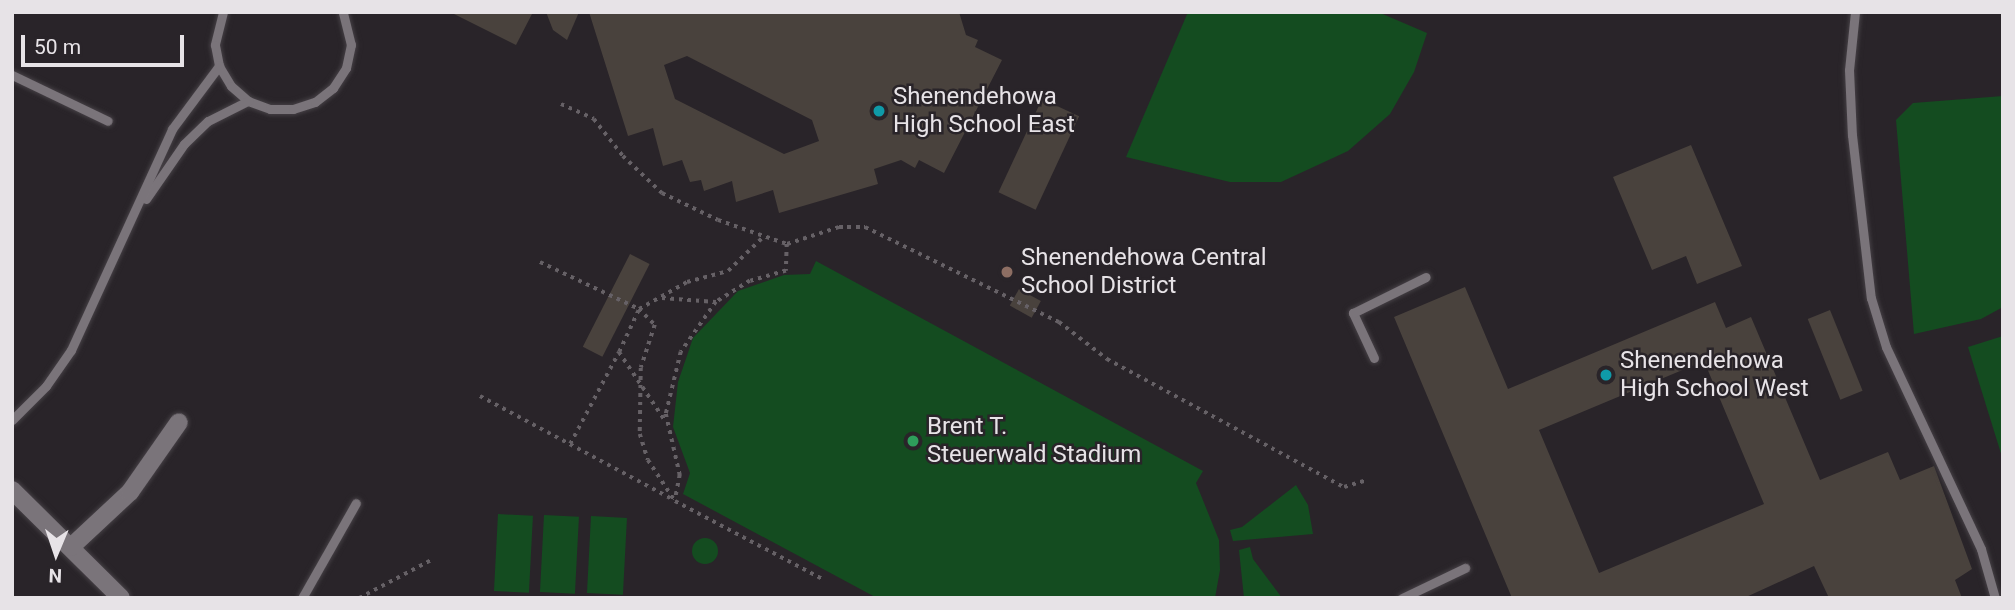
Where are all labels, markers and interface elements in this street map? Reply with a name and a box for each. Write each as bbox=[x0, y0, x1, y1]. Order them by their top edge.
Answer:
scale bar bbox=[24, 21, 187, 65]
text: 50 m bbox=[34, 35, 81, 59]
place label: Shenendehowa High School East bbox=[893, 83, 1075, 139]
marker: Shenendehowa High School East bbox=[871, 103, 887, 119]
place label: Shenendehowa Central School District bbox=[1021, 244, 1267, 300]
marker: Shenendehowa Central School District bbox=[999, 264, 1015, 280]
place label: Shenendehowa High School West bbox=[1620, 347, 1809, 403]
marker: Shenendehowa High School West bbox=[1598, 367, 1614, 383]
place label: Brent T. Steuerwald Stadium bbox=[927, 413, 1141, 469]
marker: Brent T. Steuerwald Stadium bbox=[905, 433, 921, 449]
north arrow bbox=[21, 519, 91, 589]
text: N bbox=[48, 564, 62, 587]

